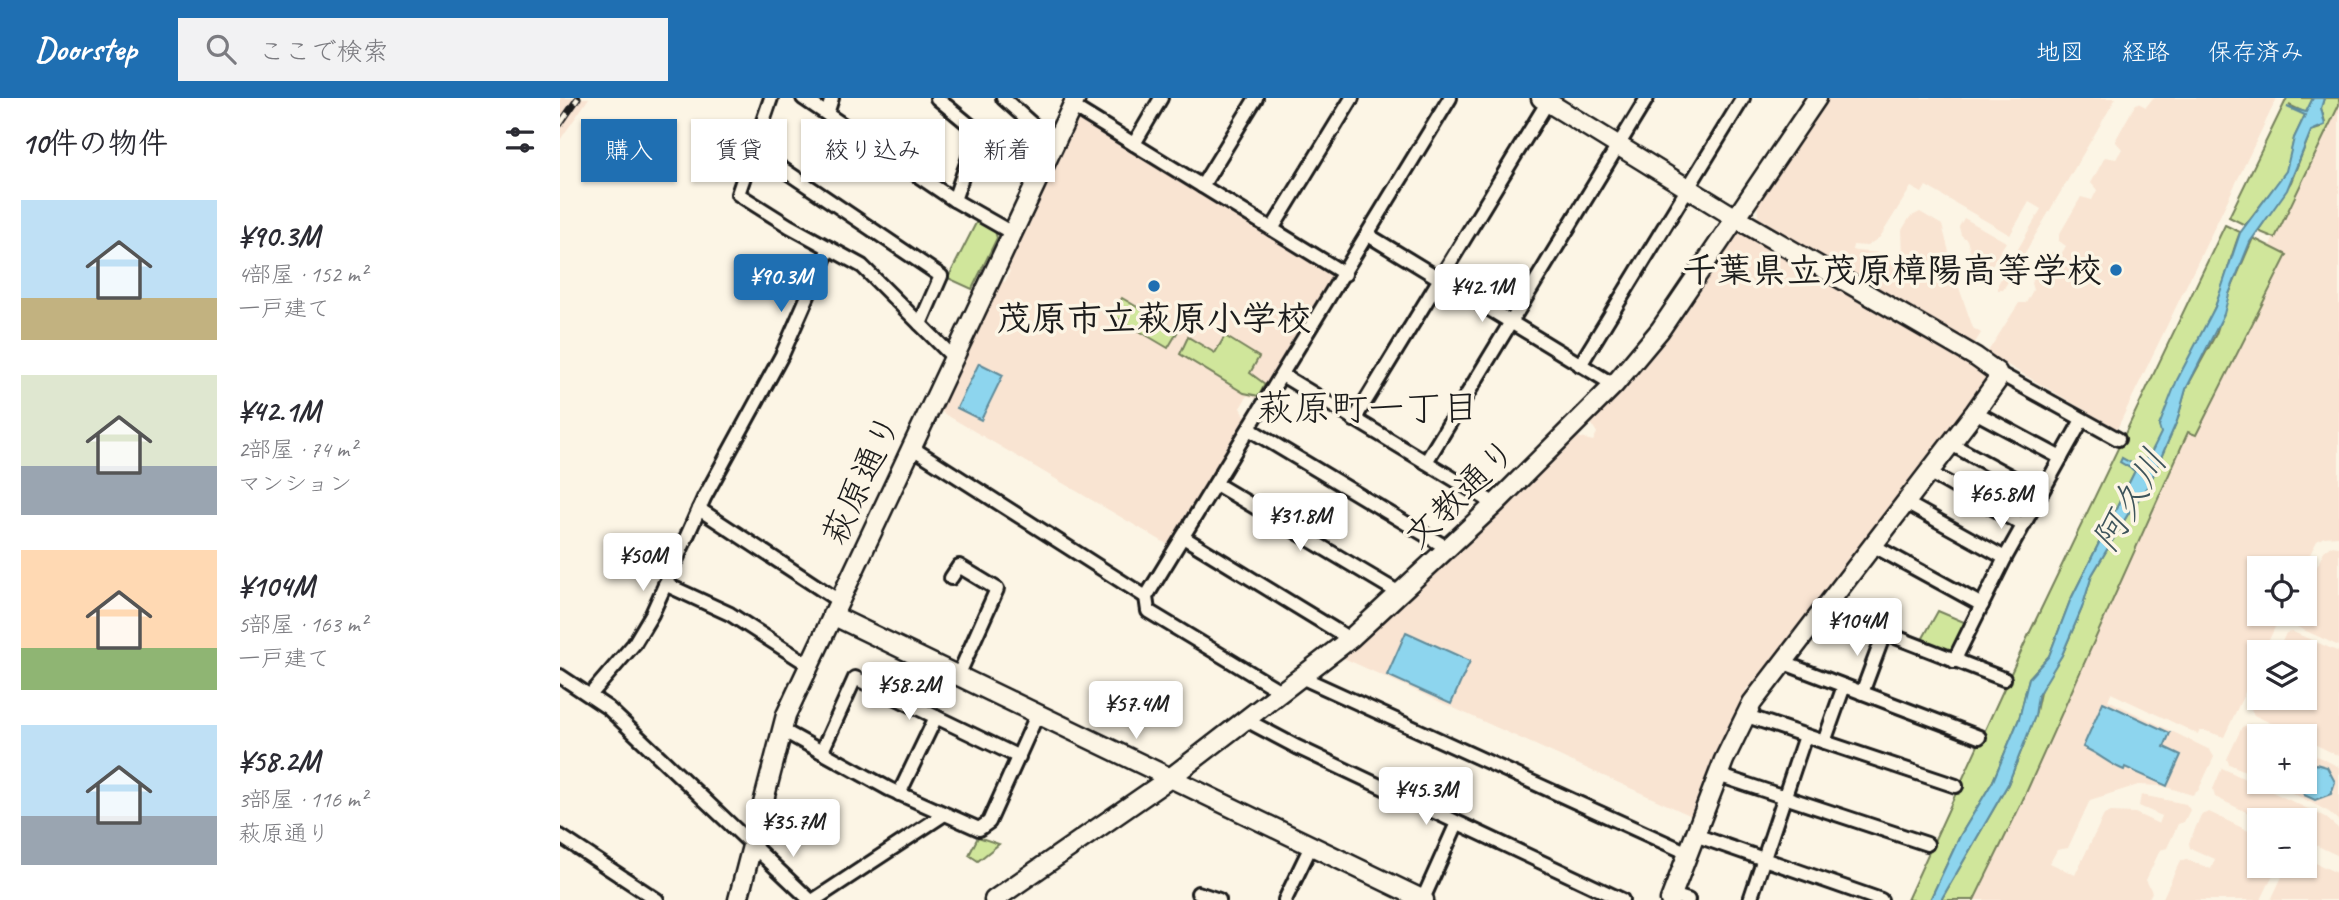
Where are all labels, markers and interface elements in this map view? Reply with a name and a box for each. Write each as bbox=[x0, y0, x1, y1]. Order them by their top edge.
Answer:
search box bbox=[178, 18, 668, 81]
text: Doorstep bbox=[35, 28, 136, 70]
icon: search bbox=[202, 30, 240, 68]
text: ここで検索 bbox=[258, 35, 388, 68]
text: 地図 bbox=[2036, 37, 2084, 67]
text: 経路 bbox=[2122, 37, 2170, 67]
text: 保存済み bbox=[2208, 37, 2304, 67]
chip: 購入 bbox=[581, 119, 677, 182]
chip: 賃貸 bbox=[691, 119, 787, 182]
chip: 絞り込み bbox=[801, 119, 945, 182]
chip: 新着 bbox=[959, 119, 1055, 182]
icon: filters bbox=[501, 121, 539, 159]
text: 10件の物件 bbox=[21, 124, 168, 162]
text: ¥90.3M bbox=[238, 217, 319, 255]
icon: home bbox=[77, 228, 161, 312]
place label: 千葉県立茂原樟陽高等学校 bbox=[1682, 248, 2102, 293]
pin: ¥90.3M bbox=[724, 254, 838, 314]
text: 4部屋 · 152 m² bbox=[238, 260, 367, 289]
text: ¥90.3M bbox=[750, 262, 812, 291]
marker: 千葉県立茂原樟陽高等学校 bbox=[2108, 262, 2124, 278]
pin: ¥42.1M bbox=[1425, 264, 1539, 324]
text: ¥42.1M bbox=[1451, 272, 1513, 301]
marker: 茂原市立萩原小学校 bbox=[1146, 278, 1162, 294]
text: 一戸建て bbox=[238, 294, 330, 323]
place label: 茂原市立萩原小学校 bbox=[996, 296, 1312, 341]
district label: 萩原町一丁目 bbox=[1257, 384, 1479, 431]
text: ¥42.1M bbox=[238, 392, 320, 430]
icon: home bbox=[77, 403, 161, 487]
street label: 萩原通り bbox=[811, 406, 911, 552]
street label: 文教通り bbox=[1394, 429, 1526, 558]
text: 2部屋 · 74 m² bbox=[238, 435, 356, 464]
water label: 阿久川 bbox=[2081, 440, 2178, 560]
text: マンション bbox=[238, 469, 352, 498]
pin: ¥65.8M bbox=[1944, 472, 2058, 531]
text: ¥65.8M bbox=[1970, 479, 2032, 508]
pin: ¥31.8M bbox=[1243, 494, 1357, 553]
text: ¥31.8M bbox=[1269, 501, 1331, 530]
pin: ¥50M bbox=[602, 533, 684, 593]
text: ¥50M bbox=[619, 541, 667, 570]
map controls bbox=[2247, 556, 2317, 878]
button: locate bbox=[2247, 556, 2317, 626]
text: ¥104M bbox=[238, 567, 314, 605]
icon: home bbox=[77, 578, 161, 662]
pin: ¥104M bbox=[1808, 598, 1906, 658]
text: ¥104M bbox=[1828, 606, 1886, 635]
text: 5部屋 · 163 m² bbox=[238, 610, 367, 639]
button: layers bbox=[2247, 640, 2317, 710]
text: 一戸建て bbox=[238, 644, 330, 673]
pin: ¥58.2M bbox=[852, 662, 966, 722]
text: ¥58.2M bbox=[878, 670, 940, 699]
pin: ¥57.4M bbox=[1079, 682, 1193, 741]
text: ¥57.4M bbox=[1105, 689, 1167, 718]
button: + bbox=[2247, 724, 2317, 794]
text: ¥58.2M bbox=[238, 742, 319, 780]
icon: home bbox=[77, 753, 161, 837]
pin: ¥45.3M bbox=[1369, 768, 1483, 827]
text: ¥45.3M bbox=[1395, 775, 1457, 804]
text: 3部屋 · 116 m² bbox=[238, 785, 367, 814]
pin: ¥35.7M bbox=[736, 800, 850, 859]
text: ¥35.7M bbox=[762, 807, 824, 836]
button: − bbox=[2247, 808, 2317, 878]
text: 萩原通り bbox=[238, 819, 330, 848]

